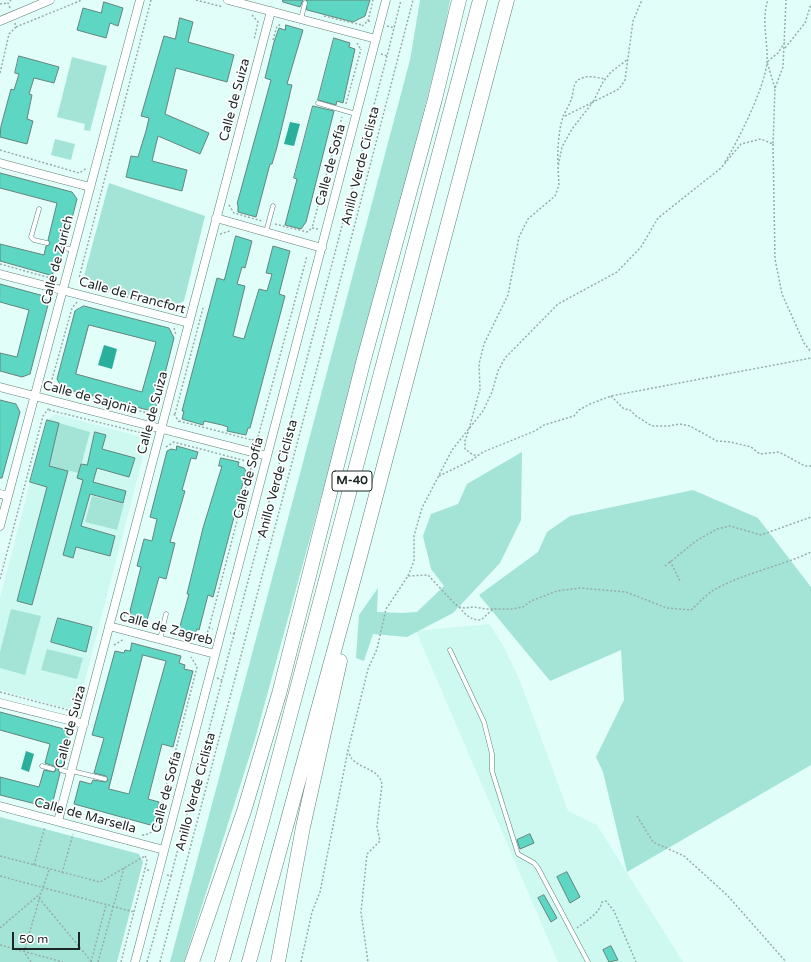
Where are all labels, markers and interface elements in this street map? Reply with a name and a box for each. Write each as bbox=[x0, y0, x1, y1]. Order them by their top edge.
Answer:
street label: Calle de Suiza bbox=[216, 57, 254, 143]
street label: Anillo Verde Ciclista bbox=[339, 105, 383, 227]
street label: Calle de Sofía bbox=[313, 122, 349, 208]
street label: Calle de Zurich bbox=[39, 214, 77, 306]
street label: Calle de Francfort bbox=[77, 274, 187, 318]
street label: Calle de Suiza bbox=[134, 370, 172, 456]
street label: Calle de Sajonia bbox=[41, 378, 139, 418]
street label: Anillo Verde Ciclista bbox=[255, 418, 301, 540]
street label: Calle de Sofía bbox=[231, 435, 267, 521]
road number: M-40 bbox=[332, 471, 372, 491]
street label: Calle de Zagreb bbox=[117, 609, 215, 649]
street label: Calle de Suiza bbox=[52, 684, 90, 770]
street label: Anillo Verde Ciclista bbox=[173, 731, 219, 853]
street label: Calle de Sofía bbox=[149, 749, 185, 835]
street label: Calle de Marsella bbox=[32, 795, 138, 837]
scale bar bbox=[14, 924, 82, 950]
text: 50 m bbox=[19, 932, 48, 946]

